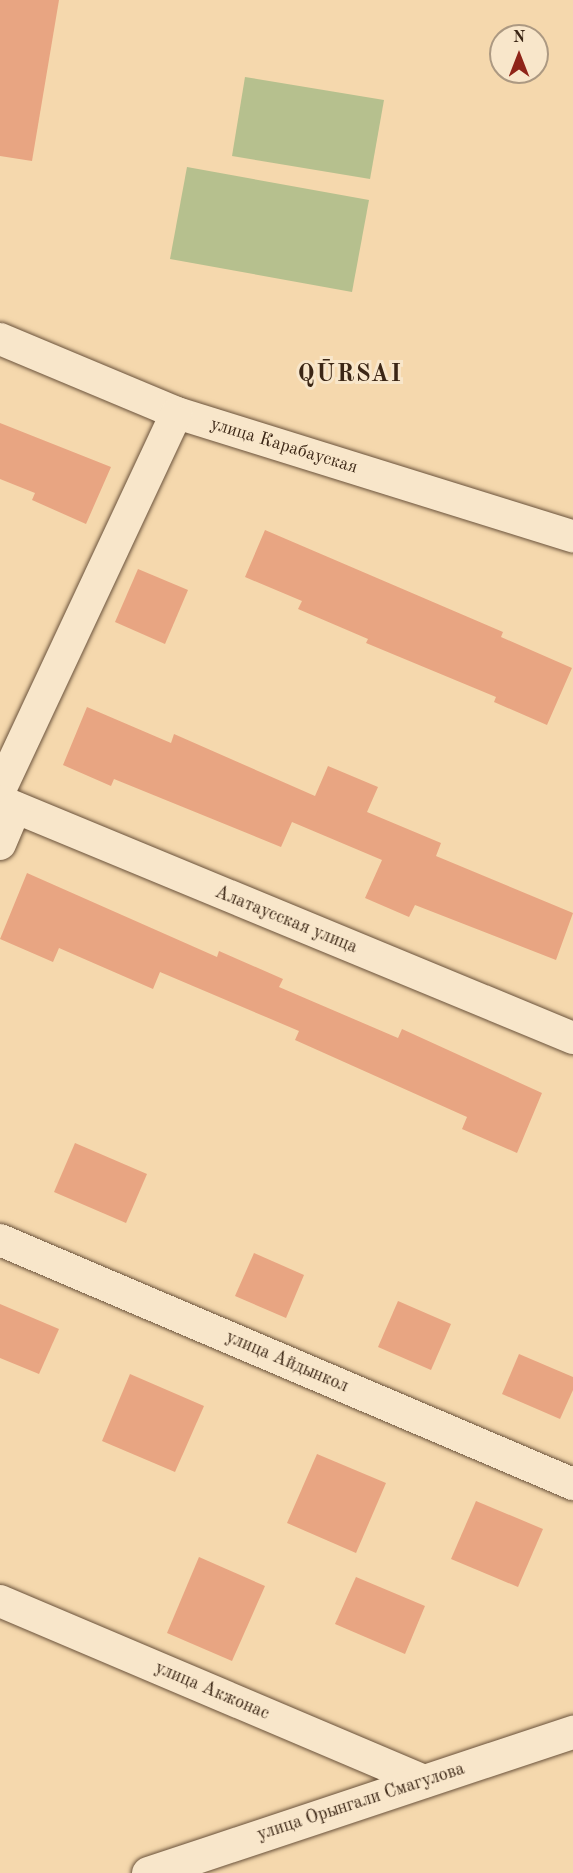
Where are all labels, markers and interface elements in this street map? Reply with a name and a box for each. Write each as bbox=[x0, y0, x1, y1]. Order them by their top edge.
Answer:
north arrow bbox=[489, 24, 549, 84]
text: N bbox=[513, 30, 525, 46]
district label: QŪRSAI bbox=[298, 362, 402, 390]
street label: улица Карабауская bbox=[208, 413, 360, 479]
street label: Алатаусская улица bbox=[212, 882, 360, 958]
street label: улица Айдынкол bbox=[222, 1326, 352, 1398]
street label: улица Акжонас bbox=[151, 1657, 273, 1725]
street label: улица Орынгали Смагулова bbox=[254, 1758, 468, 1846]

